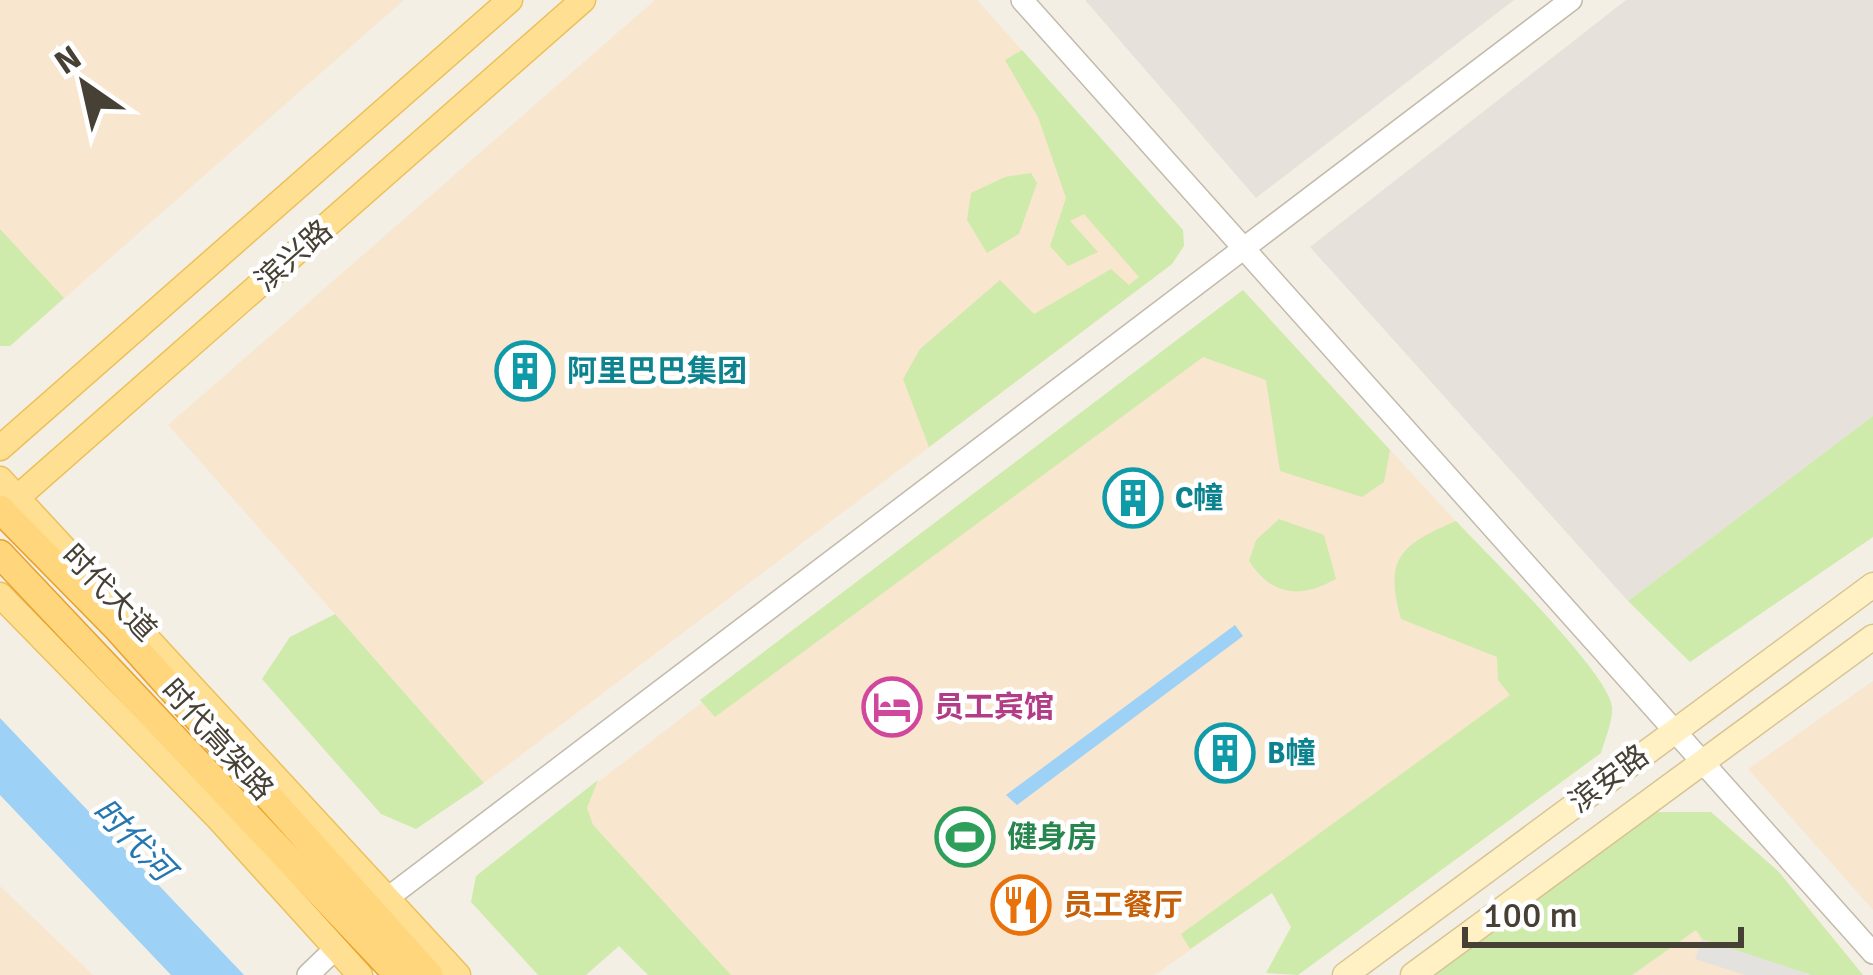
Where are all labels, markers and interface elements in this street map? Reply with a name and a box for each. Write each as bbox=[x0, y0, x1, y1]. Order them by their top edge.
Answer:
north arrow bbox=[24, 24, 144, 144]
text: N bbox=[47, 37, 89, 84]
street label: 滨兴路 bbox=[248, 213, 340, 299]
building icon: 阿里巴巴集团 bbox=[494, 340, 556, 402]
place label: 阿里巴巴集团 bbox=[567, 353, 747, 390]
building icon: C幢 bbox=[1102, 467, 1164, 529]
place label: C幢 bbox=[1175, 480, 1223, 517]
street label: 时代大道 bbox=[54, 537, 164, 649]
street label: 时代高架路 bbox=[153, 672, 281, 808]
hotel icon: 员工宾馆 bbox=[861, 676, 923, 738]
place label: 员工宾馆 bbox=[934, 689, 1054, 726]
building icon: B幢 bbox=[1194, 722, 1256, 784]
place label: B幢 bbox=[1267, 735, 1315, 772]
street label: 滨安路 bbox=[1562, 737, 1656, 821]
water label: 时代河 bbox=[84, 790, 186, 894]
sports icon: 健身房 bbox=[934, 806, 996, 868]
place label: 健身房 bbox=[1007, 819, 1097, 856]
scale bar bbox=[1465, 873, 1741, 947]
restaurant icon: 员工餐厅 bbox=[990, 874, 1052, 936]
place label: 员工餐厅 bbox=[1063, 887, 1183, 924]
text: 100 m bbox=[1483, 893, 1578, 938]

